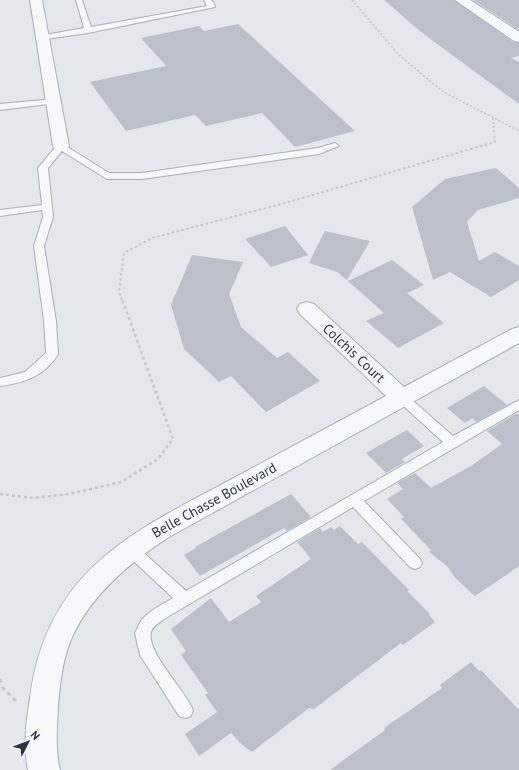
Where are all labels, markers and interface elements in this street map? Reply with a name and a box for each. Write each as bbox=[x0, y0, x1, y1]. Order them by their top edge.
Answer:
street label: Colchis Court bbox=[319, 320, 389, 387]
street label: Belle Chasse Boulevard bbox=[149, 458, 279, 542]
north arrow bbox=[8, 722, 48, 762]
text: N bbox=[28, 728, 43, 743]

